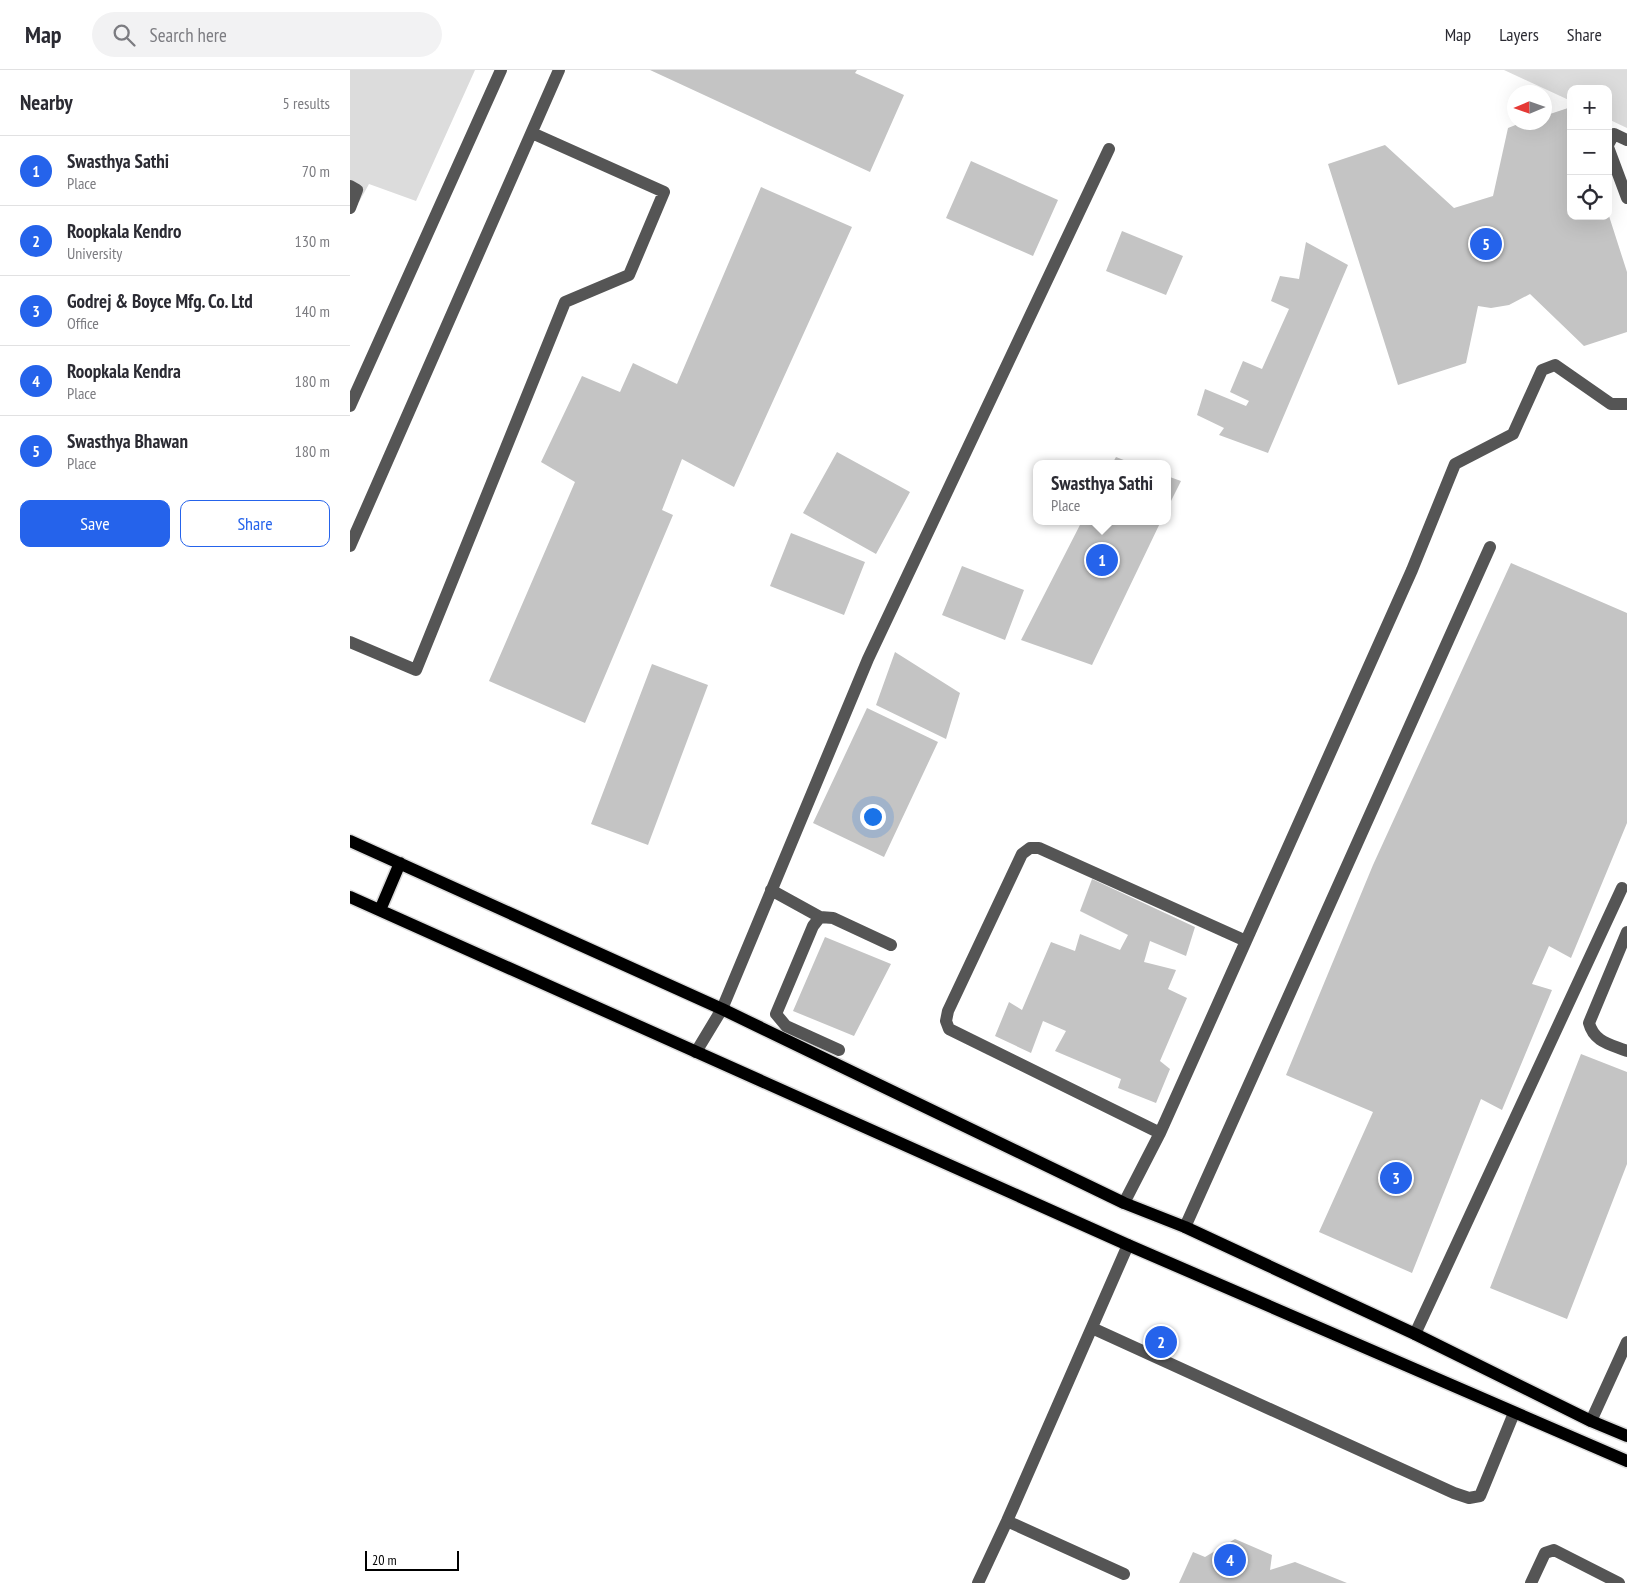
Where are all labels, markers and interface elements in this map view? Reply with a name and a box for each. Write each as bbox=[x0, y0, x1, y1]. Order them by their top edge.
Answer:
search box bbox=[92, 12, 442, 57]
text: Map bbox=[25, 19, 62, 50]
icon: search bbox=[110, 21, 138, 49]
text: Search here bbox=[150, 23, 227, 47]
text: Map bbox=[1445, 23, 1471, 46]
text: Layers bbox=[1499, 23, 1539, 46]
text: Share bbox=[1567, 23, 1602, 46]
north arrow bbox=[1507, 85, 1552, 130]
map controls bbox=[1567, 85, 1612, 220]
button: + bbox=[1567, 85, 1612, 130]
text: Nearby bbox=[20, 89, 73, 116]
text: 5 results bbox=[283, 93, 330, 113]
button: − bbox=[1567, 130, 1612, 175]
text: Swasthya Sathi bbox=[67, 149, 169, 173]
text: 1 bbox=[32, 161, 40, 181]
text: 70 m bbox=[302, 161, 330, 181]
text: Place bbox=[67, 173, 96, 193]
button: locate bbox=[1567, 175, 1612, 220]
text: Roopkala Kendro bbox=[67, 219, 181, 243]
pin: 5 bbox=[1470, 225, 1502, 263]
text: 2 bbox=[32, 231, 40, 251]
text: 130 m bbox=[295, 231, 330, 251]
text: University bbox=[67, 243, 122, 263]
text: Godrej & Boyce Mfg. Co. Ltd bbox=[67, 289, 253, 313]
text: 3 bbox=[32, 301, 40, 321]
text: 140 m bbox=[295, 301, 330, 321]
text: Office bbox=[67, 313, 99, 333]
text: Roopkala Kendra bbox=[67, 359, 181, 383]
text: 4 bbox=[32, 371, 40, 391]
text: 180 m bbox=[295, 371, 330, 391]
text: Place bbox=[67, 383, 96, 403]
text: Swasthya Bhawan bbox=[67, 429, 188, 453]
text: 5 bbox=[32, 441, 40, 461]
text: 180 m bbox=[295, 441, 330, 461]
text: Place bbox=[67, 453, 96, 473]
popup bbox=[1033, 460, 1171, 525]
text: Swasthya Sathi bbox=[1051, 471, 1153, 495]
text: Place bbox=[1051, 495, 1080, 515]
button: Save bbox=[20, 500, 170, 547]
button: Share bbox=[180, 500, 330, 547]
pin: 1 bbox=[1086, 541, 1118, 579]
your location bbox=[860, 804, 886, 830]
pin: 3 bbox=[1380, 1159, 1412, 1197]
pin: 2 bbox=[1145, 1323, 1177, 1361]
pin: 4 bbox=[1214, 1541, 1246, 1579]
scale bar bbox=[365, 1548, 459, 1571]
text: 20 m bbox=[372, 1551, 397, 1569]

